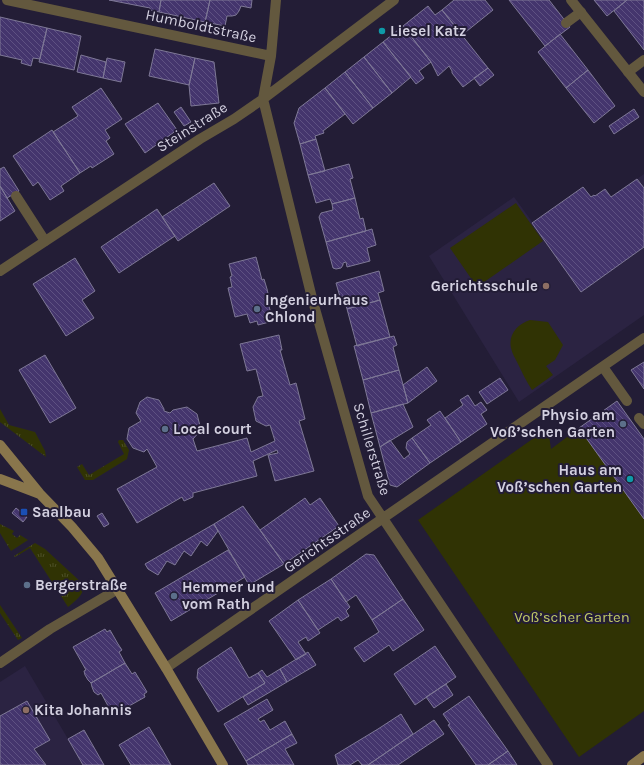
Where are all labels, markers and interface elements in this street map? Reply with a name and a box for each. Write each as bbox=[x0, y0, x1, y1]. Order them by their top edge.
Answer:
street label: Humboldtstraße bbox=[144, 5, 258, 47]
place label: Liesel Katz bbox=[390, 22, 466, 40]
marker: Liesel Katz bbox=[377, 26, 387, 36]
street label: Steinstraße bbox=[153, 98, 231, 156]
place label: Gerichtsschule bbox=[431, 277, 538, 295]
marker: Gerichtsschule bbox=[541, 281, 551, 291]
place label: Ingenieurhaus Chlond bbox=[265, 291, 369, 326]
marker: Ingenieurhaus Chlond bbox=[252, 304, 262, 314]
street label: Schillerstraße bbox=[349, 400, 395, 498]
place label: Physio am Voß’schen Garten bbox=[490, 406, 615, 441]
marker: Physio am Voß’schen Garten bbox=[618, 419, 628, 429]
place label: Local court bbox=[173, 420, 252, 438]
marker: Local court bbox=[160, 424, 170, 434]
place label: Haus am Voß’schen Garten bbox=[497, 461, 622, 496]
marker: Haus am Voß’schen Garten bbox=[625, 474, 635, 484]
place label: Saalbau bbox=[32, 503, 91, 521]
street label: Gerichtsstraße bbox=[280, 503, 374, 577]
marker: Saalbau bbox=[19, 507, 29, 517]
place label: Bergerstraße bbox=[35, 576, 127, 594]
place label: Hemmer und vom Rath bbox=[182, 578, 275, 613]
marker: Bergerstraße bbox=[22, 580, 32, 590]
marker: Hemmer und vom Rath bbox=[169, 591, 179, 601]
park label: Voß’scher Garten bbox=[514, 608, 630, 626]
place label: Kita Johannis bbox=[34, 701, 132, 719]
marker: Kita Johannis bbox=[21, 705, 31, 715]

